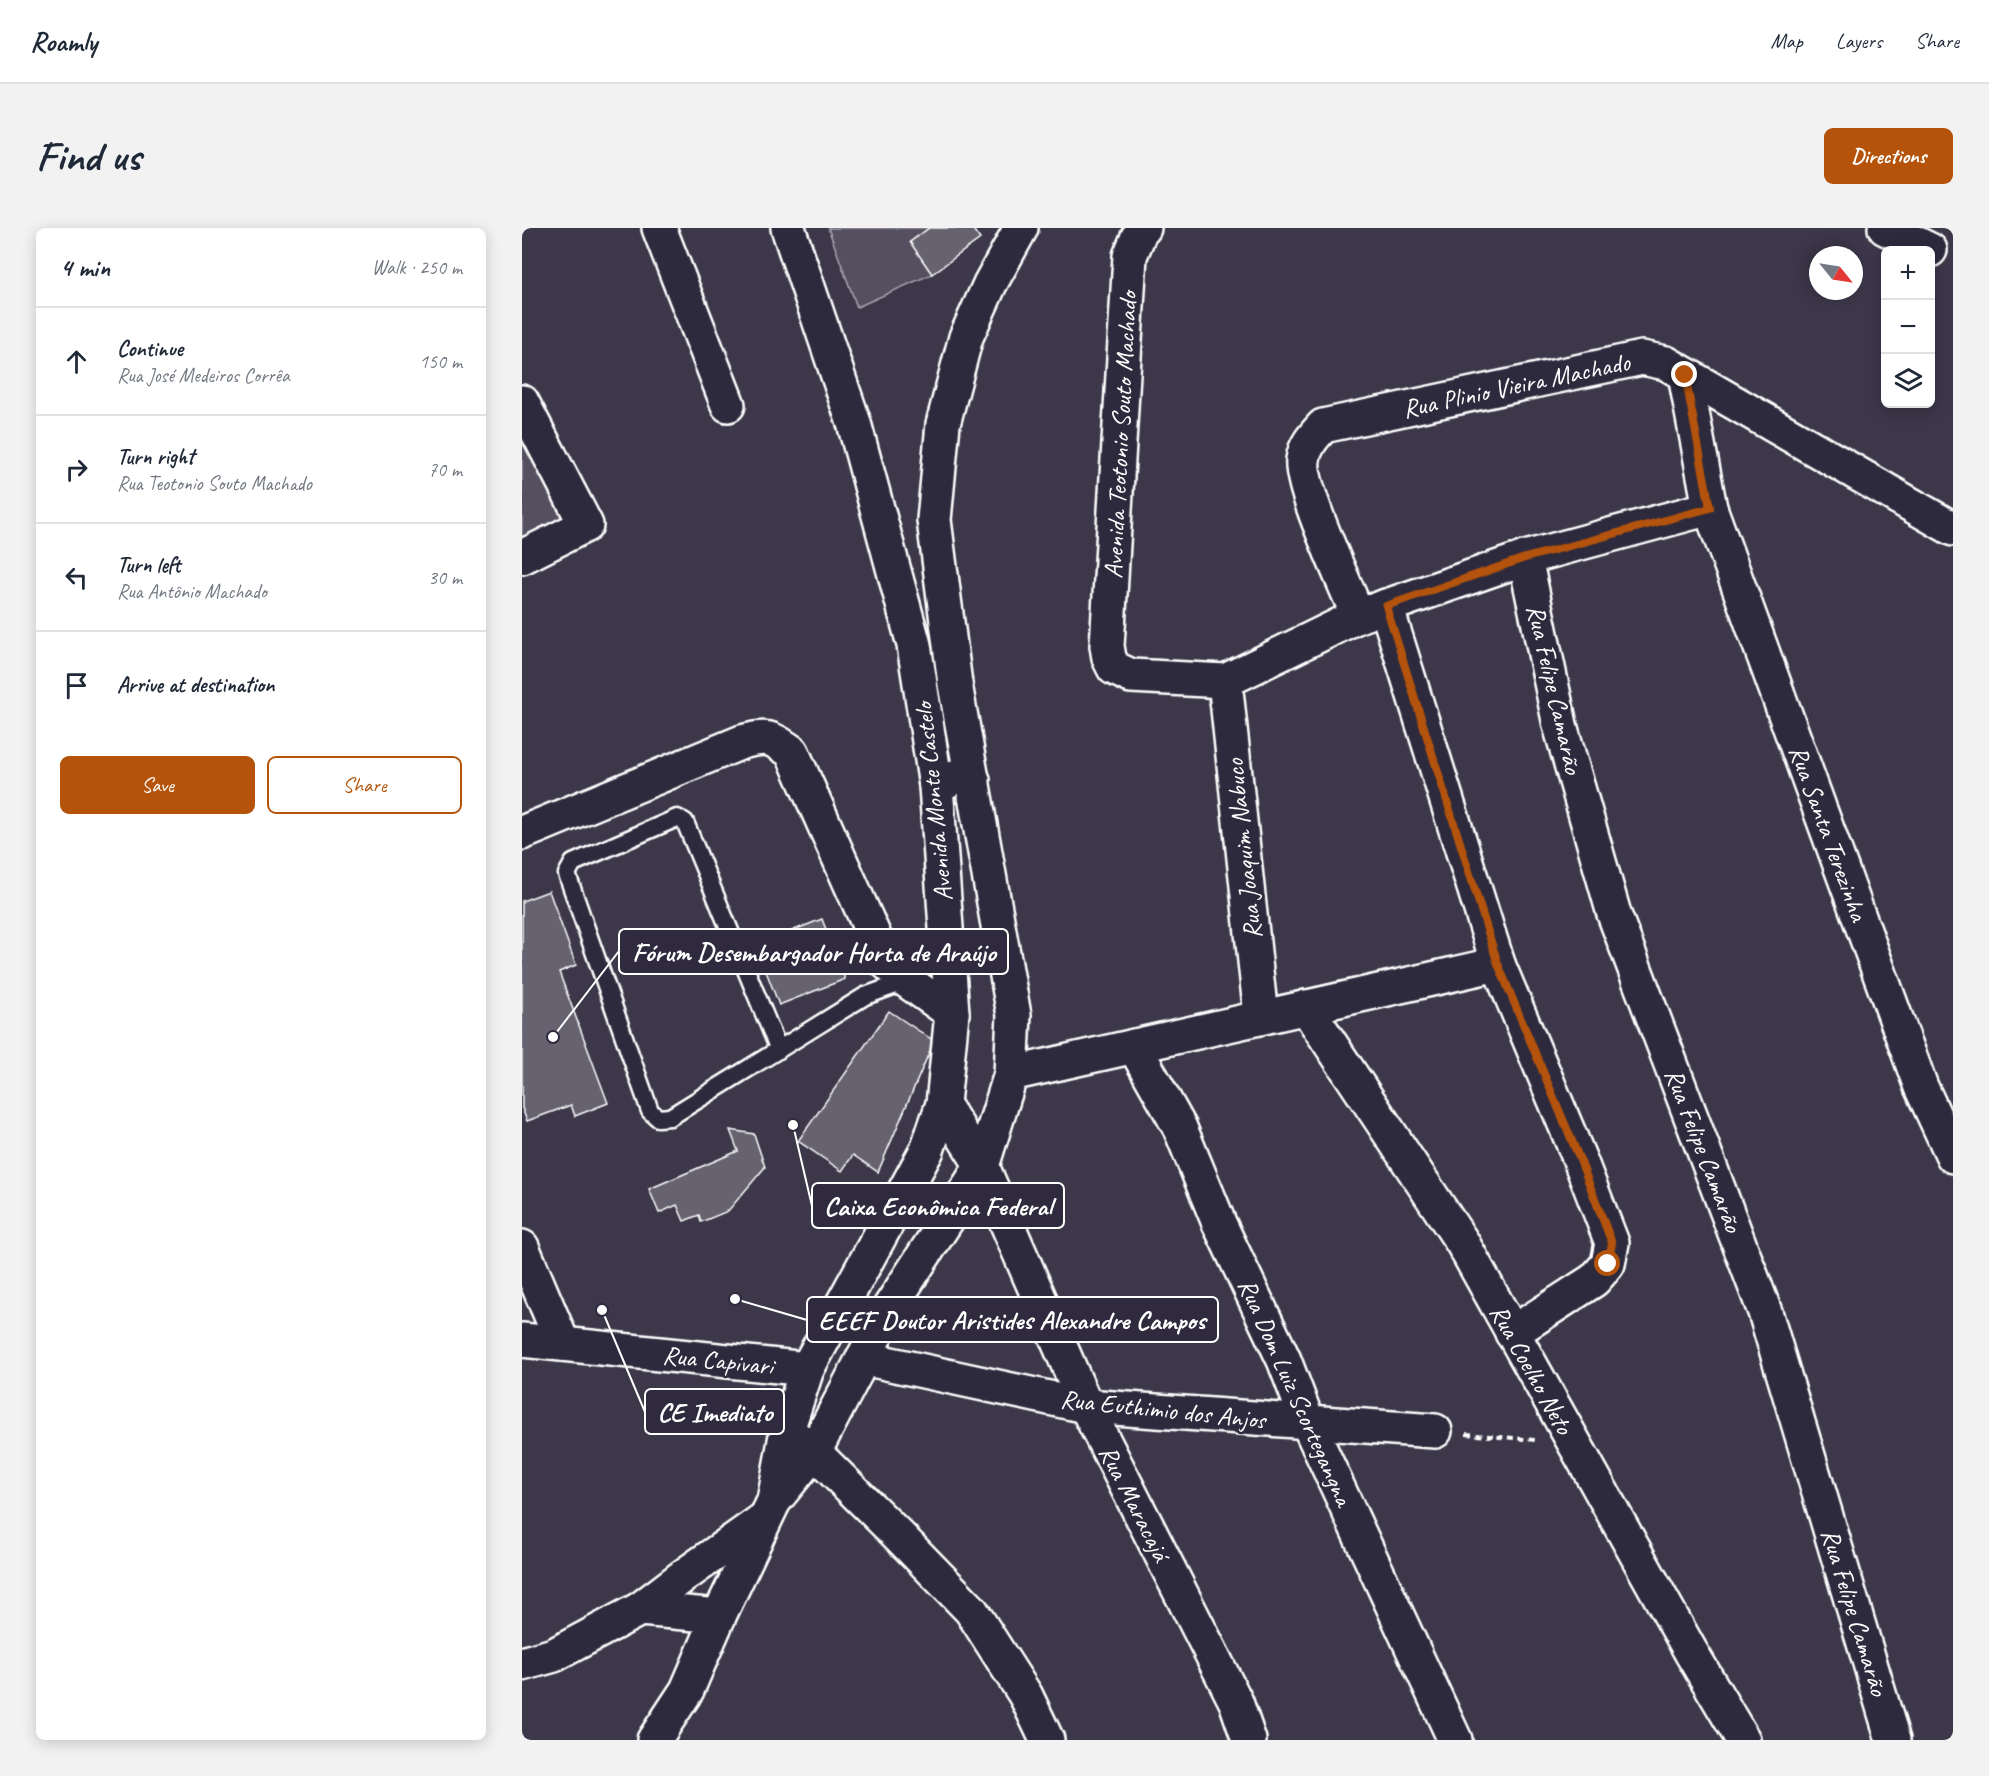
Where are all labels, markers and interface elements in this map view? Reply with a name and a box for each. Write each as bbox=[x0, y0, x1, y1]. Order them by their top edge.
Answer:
text: Roamly bbox=[30, 24, 97, 59]
text: Map bbox=[1770, 28, 1803, 54]
text: Layers bbox=[1836, 28, 1882, 54]
text: Share bbox=[1915, 28, 1959, 54]
button: Directions bbox=[1824, 128, 1953, 184]
text: Find us bbox=[36, 130, 141, 183]
north arrow bbox=[1809, 246, 1863, 300]
map controls bbox=[1881, 246, 1935, 408]
button: + bbox=[1881, 246, 1935, 300]
text: 4 min bbox=[60, 251, 110, 284]
text: Walk · 250 m bbox=[372, 255, 462, 280]
street label: Avenida Teotonio Souto Machado bbox=[1097, 288, 1145, 579]
button: − bbox=[1881, 300, 1935, 354]
text: Continue bbox=[117, 335, 183, 363]
icon: ahead bbox=[60, 345, 93, 378]
street label: Rua Plinio Vieira Machado bbox=[1400, 345, 1634, 426]
text: 150 m bbox=[419, 349, 462, 374]
button: layers bbox=[1881, 354, 1935, 408]
route end bbox=[1671, 361, 1697, 387]
text: Rua José Medeiros Corrêa bbox=[117, 363, 290, 388]
text: Turn right bbox=[117, 443, 194, 471]
icon: right bbox=[60, 453, 93, 486]
text: 70 m bbox=[428, 457, 462, 482]
text: Rua Teotonio Souto Machado bbox=[117, 471, 312, 496]
text: Turn left bbox=[117, 551, 181, 579]
icon: left bbox=[60, 561, 93, 594]
text: 30 m bbox=[428, 565, 462, 590]
text: Rua Antônio Machado bbox=[117, 579, 267, 604]
street label: Rua Felipe Camarão bbox=[1519, 601, 1590, 779]
icon: arrive bbox=[60, 669, 93, 702]
text: Arrive at destination bbox=[117, 671, 274, 699]
street label: Avenida Monte Castelo bbox=[906, 698, 960, 903]
street label: Rua Santa Terezinha bbox=[1781, 741, 1876, 927]
button: Save bbox=[60, 756, 255, 814]
button: Share bbox=[267, 756, 462, 814]
street label: Rua Joaquim Nabuco bbox=[1217, 756, 1269, 941]
callout: Fórum Desembargador Horta de Araújo bbox=[619, 929, 1008, 974]
text: Fórum Desembargador Horta de Araújo bbox=[632, 935, 998, 969]
street label: Rua Felipe Camarão bbox=[1657, 1064, 1751, 1238]
callout: Caixa Econômica Federal bbox=[812, 1183, 1064, 1228]
text: Caixa Econômica Federal bbox=[824, 1189, 1057, 1223]
route start bbox=[1594, 1250, 1620, 1276]
street label: Rua Dom Luiz Scortegangna bbox=[1231, 1273, 1361, 1513]
callout: EEEF Doutor Aristides Alexandre Campos bbox=[807, 1297, 1218, 1342]
street label: Rua Coelho Neto bbox=[1482, 1299, 1582, 1442]
text: EEEF Doutor Aristides Alexandre Campos bbox=[819, 1303, 1208, 1337]
street label: Rua Capivari bbox=[661, 1338, 778, 1383]
street label: Rua Euthimio dos Anjos bbox=[1059, 1382, 1269, 1437]
callout: CE Imediato bbox=[645, 1389, 784, 1434]
text: CE Imediato bbox=[657, 1395, 775, 1429]
street label: Rua Maracajá bbox=[1091, 1440, 1179, 1569]
street label: Rua Felipe Camarão bbox=[1814, 1525, 1896, 1701]

